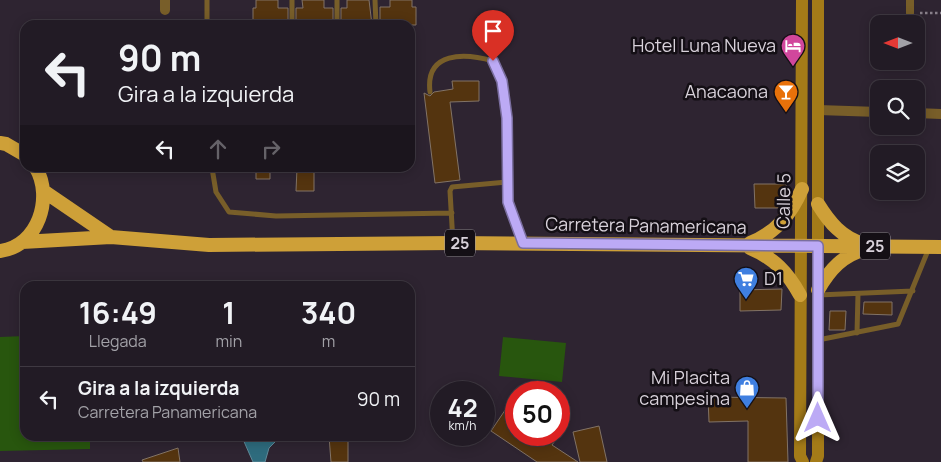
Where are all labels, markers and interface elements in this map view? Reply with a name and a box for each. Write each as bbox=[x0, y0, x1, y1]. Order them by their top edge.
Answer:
pin bbox=[472, 10, 514, 61]
north arrow bbox=[870, 15, 925, 70]
map controls bbox=[870, 15, 925, 200]
icon: arrive bbox=[479, 17, 507, 45]
place label: Hotel Luna Nueva bbox=[632, 33, 776, 57]
hotel icon: Hotel Luna Nueva bbox=[780, 33, 806, 67]
text: 90 m bbox=[118, 34, 201, 82]
icon: left bbox=[35, 40, 100, 105]
text: Gira a la izquierda bbox=[118, 79, 294, 109]
place label: Anacaona bbox=[685, 79, 768, 103]
bar icon: Anacaona bbox=[773, 79, 799, 113]
button: search bbox=[870, 80, 925, 135]
icon: left bbox=[151, 135, 179, 163]
icon: ahead bbox=[204, 135, 232, 163]
icon: right bbox=[257, 135, 285, 163]
button: layers bbox=[870, 145, 925, 200]
street label: Calle 5 bbox=[771, 173, 795, 229]
street label: Carretera Panamericana bbox=[545, 211, 747, 239]
road number: 25 bbox=[445, 230, 475, 256]
road number: 25 bbox=[860, 232, 890, 260]
supermarket icon: D1 bbox=[733, 266, 759, 300]
place label: D1 bbox=[764, 266, 783, 290]
text: 16:49 bbox=[79, 292, 157, 333]
text: 1 bbox=[222, 292, 235, 333]
text: 340 bbox=[301, 292, 356, 333]
text: Llegada bbox=[89, 330, 147, 352]
text: min bbox=[215, 330, 242, 352]
text: m bbox=[322, 330, 335, 352]
place label: Mi Placita campesina bbox=[639, 365, 730, 410]
text: Gira a la izquierda bbox=[78, 375, 239, 401]
shop icon: Mi Placita campesina bbox=[734, 375, 760, 409]
speed limit sign: 50 bbox=[505, 381, 570, 446]
icon: left bbox=[35, 385, 63, 413]
text: 90 m bbox=[357, 386, 400, 412]
text: 42 bbox=[447, 390, 478, 425]
position arrow bbox=[791, 391, 843, 443]
text: Carretera Panamericana bbox=[78, 401, 257, 423]
text: km/h bbox=[449, 417, 476, 434]

